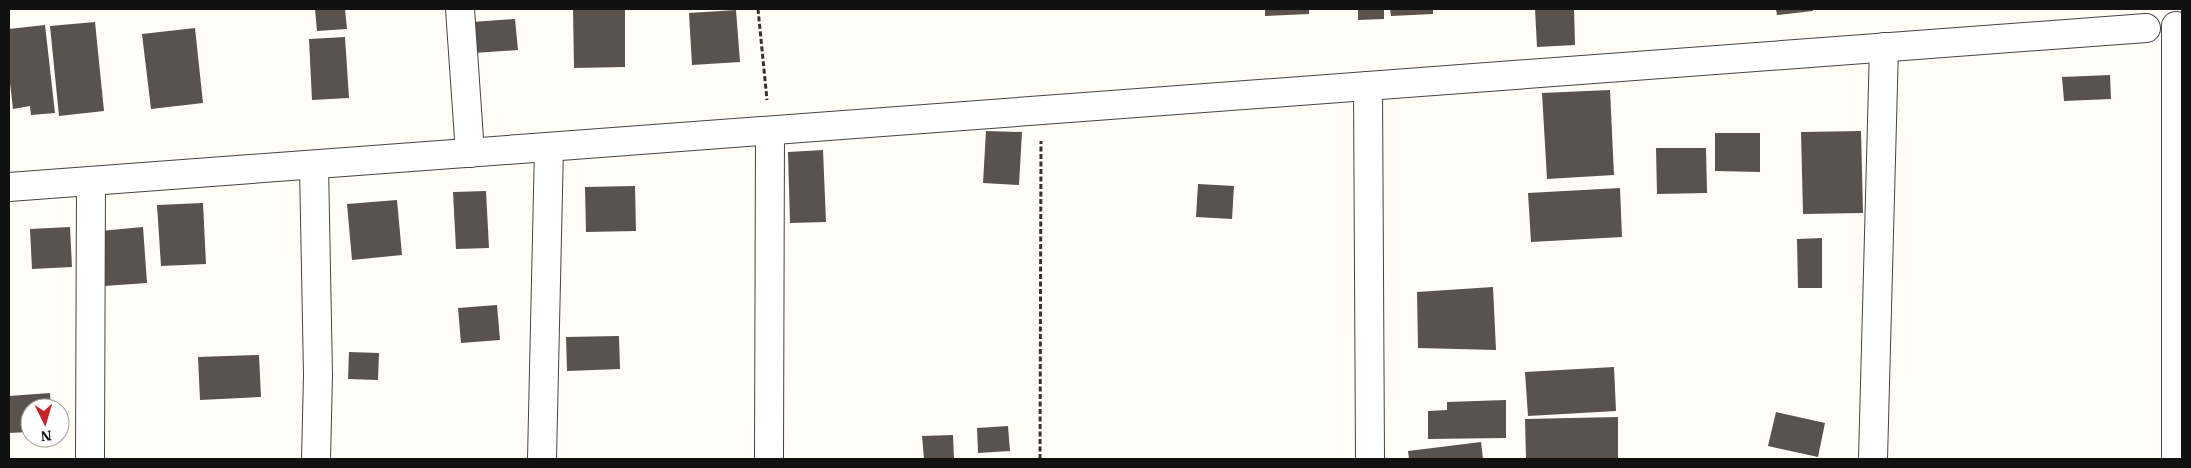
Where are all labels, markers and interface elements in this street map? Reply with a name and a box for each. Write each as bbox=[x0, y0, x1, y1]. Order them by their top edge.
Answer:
north arrow bbox=[20, 398, 70, 448]
text: N bbox=[40, 427, 52, 445]

